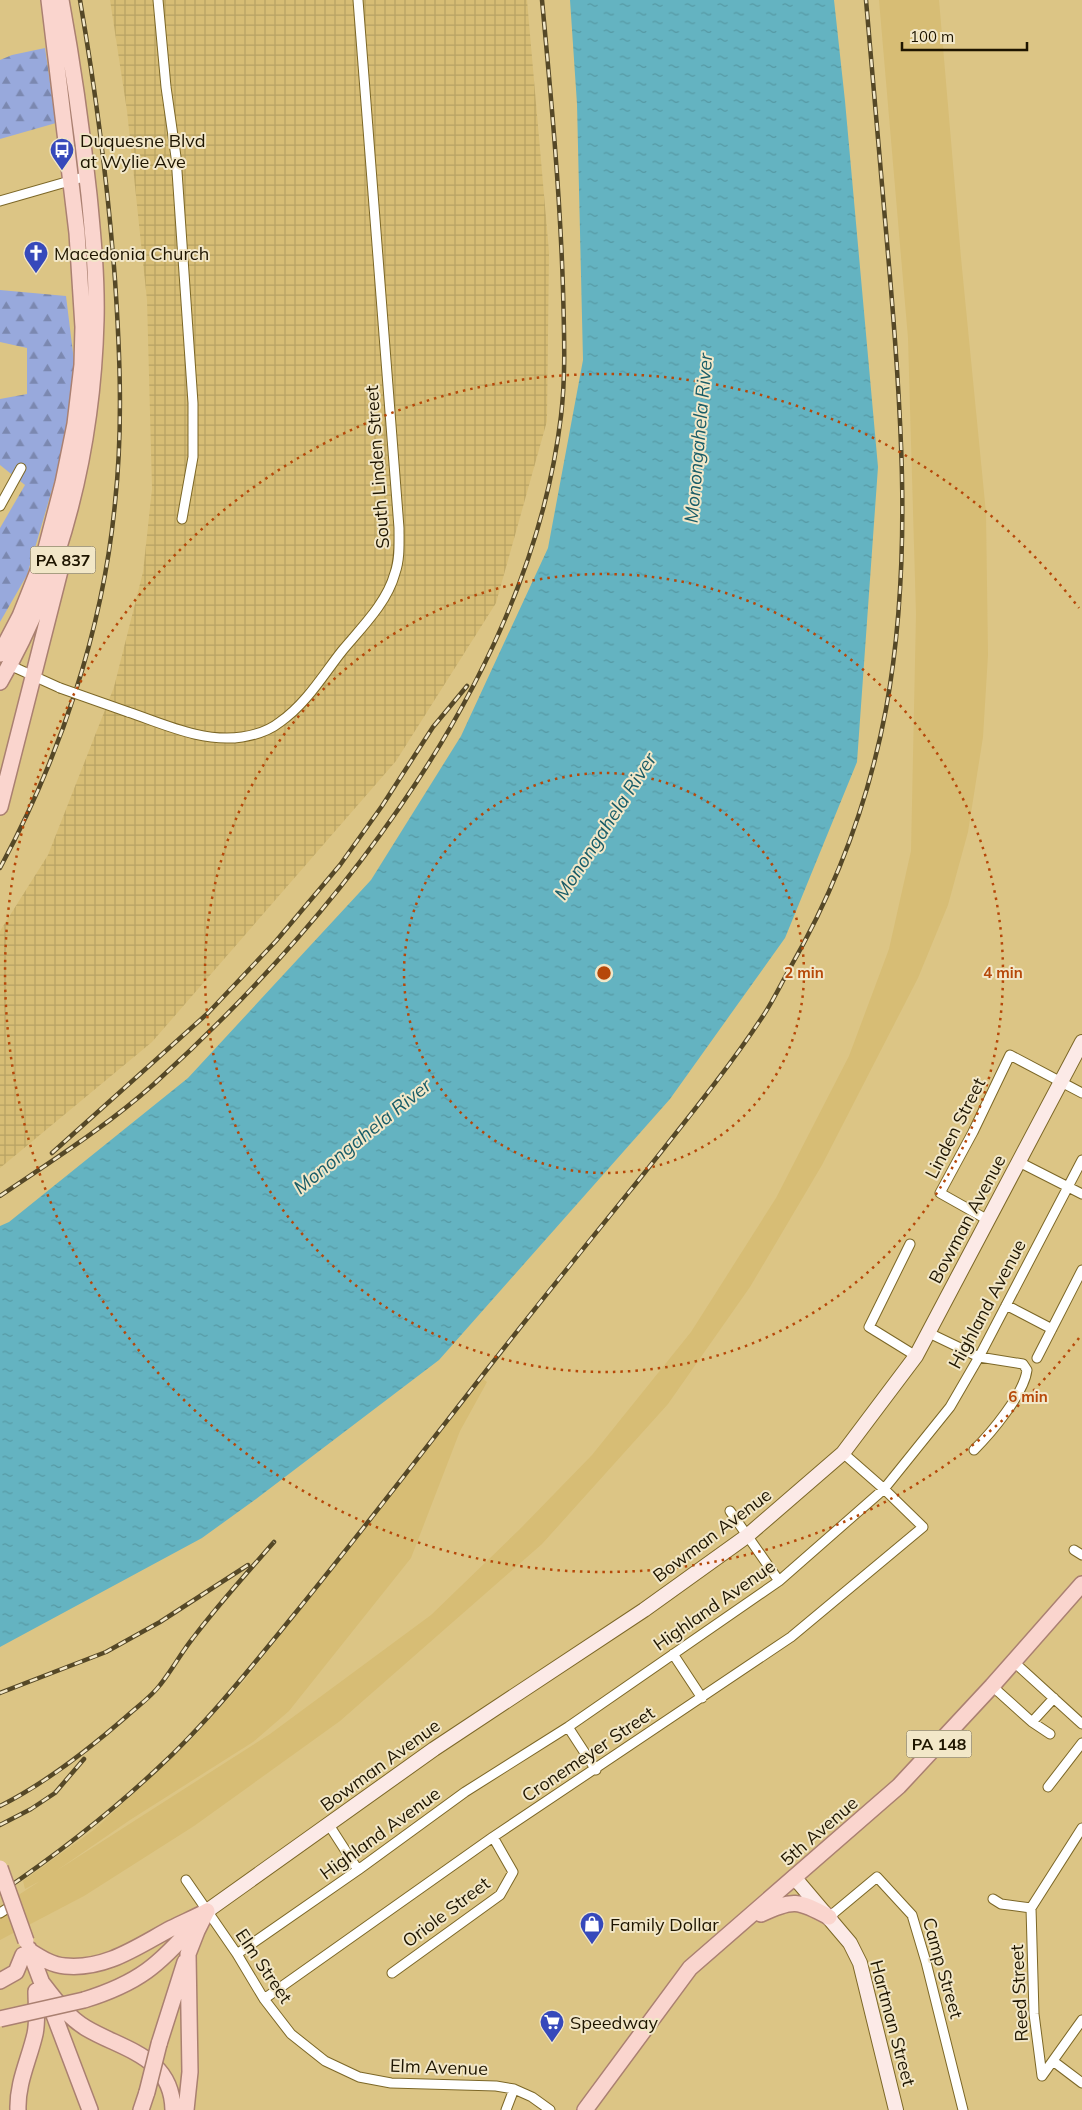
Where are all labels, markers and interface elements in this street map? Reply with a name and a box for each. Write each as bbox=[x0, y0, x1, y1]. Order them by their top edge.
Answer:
scale bar bbox=[902, 20, 1027, 52]
text: 100 m bbox=[910, 27, 954, 46]
place label: Duquesne Blvd at Wylie Ave bbox=[80, 129, 206, 173]
bus stop icon: Duquesne Blvd at Wylie Ave bbox=[49, 137, 75, 171]
church icon: Macedonia Church bbox=[23, 240, 49, 274]
place label: Macedonia Church bbox=[54, 242, 209, 265]
water label: Monongahela River bbox=[679, 351, 717, 524]
street label: South Linden Street bbox=[360, 385, 394, 549]
road number: PA 837 bbox=[30, 546, 96, 574]
water label: Monongahela River bbox=[549, 747, 662, 904]
text: 2 min bbox=[784, 963, 824, 982]
text: 4 min bbox=[983, 963, 1023, 982]
centre of rings bbox=[595, 964, 613, 982]
water label: Monongahela River bbox=[288, 1072, 437, 1199]
street label: Linden Street bbox=[920, 1074, 990, 1182]
street label: Bowman Avenue bbox=[923, 1151, 1011, 1287]
street label: Highland Avenue bbox=[943, 1235, 1031, 1373]
text: 6 min bbox=[1008, 1387, 1048, 1406]
street label: Bowman Avenue bbox=[648, 1483, 776, 1587]
street label: Highland Avenue bbox=[649, 1554, 779, 1656]
street label: Cronemeyer Street bbox=[517, 1701, 659, 1807]
street label: Bowman Avenue bbox=[316, 1714, 444, 1816]
road number: PA 148 bbox=[906, 1730, 972, 1758]
street label: Highland Avenue bbox=[315, 1782, 445, 1884]
street label: 5th Avenue bbox=[776, 1791, 862, 1871]
street label: Oriole Street bbox=[398, 1872, 494, 1952]
shop icon: Family Dollar bbox=[579, 1911, 605, 1945]
place label: Family Dollar bbox=[610, 1913, 719, 1936]
street label: Camp Street bbox=[918, 1915, 968, 2021]
street label: Elm Street bbox=[231, 1924, 297, 2008]
street label: Reed Street bbox=[1005, 1944, 1033, 2042]
street label: Hartman Street bbox=[865, 1957, 921, 2089]
supermarket icon: Speedway bbox=[539, 2009, 565, 2043]
place label: Speedway bbox=[570, 2011, 659, 2034]
street label: Elm Avenue bbox=[390, 2054, 488, 2080]

